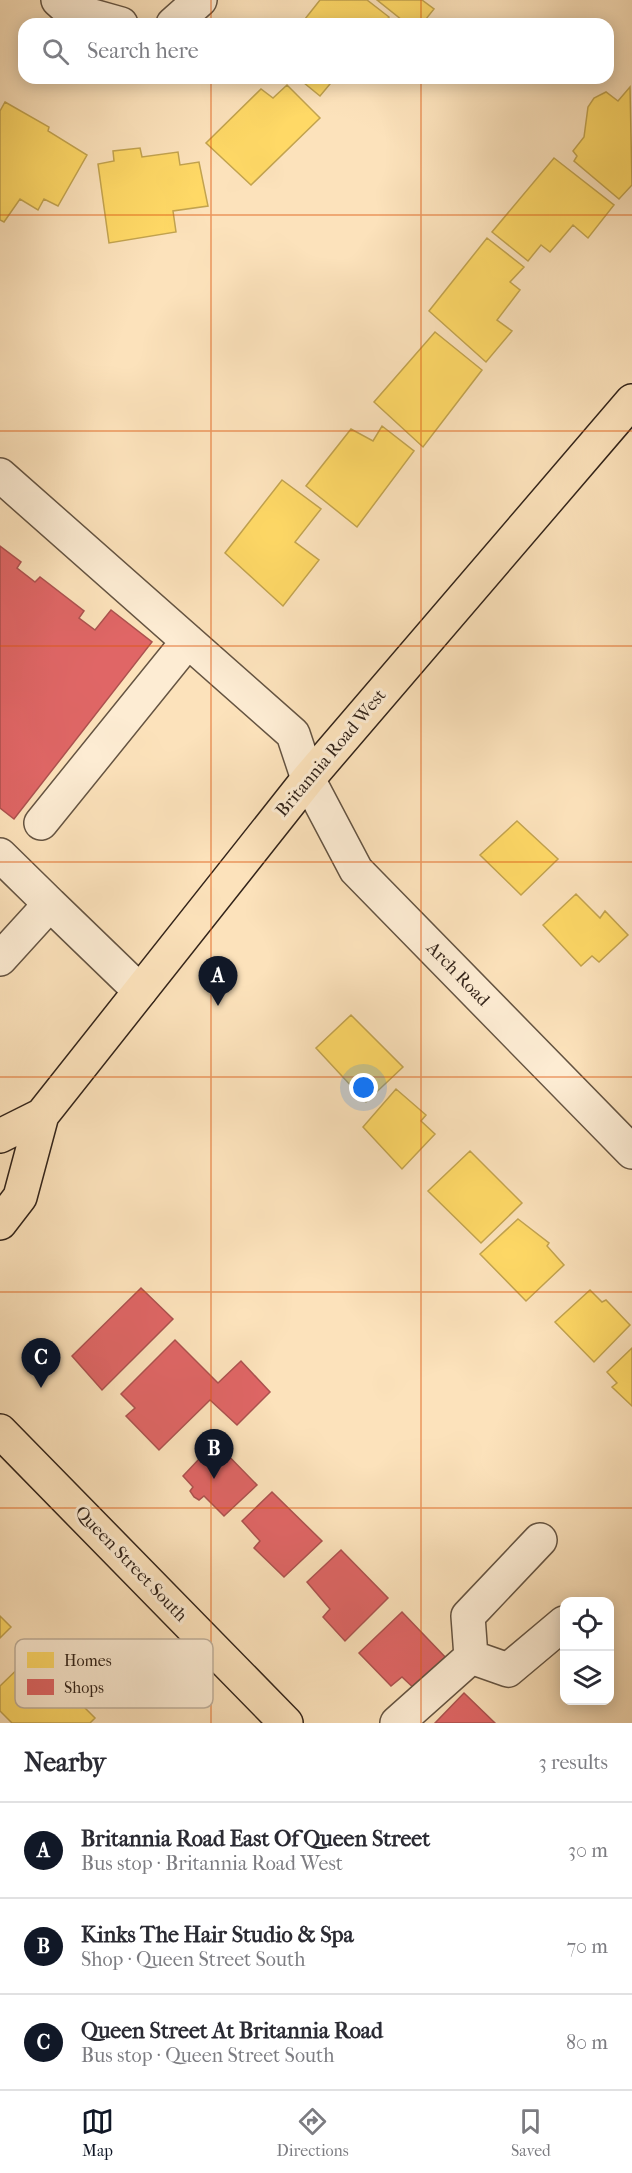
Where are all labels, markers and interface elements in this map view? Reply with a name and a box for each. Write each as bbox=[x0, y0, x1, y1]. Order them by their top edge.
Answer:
search box bbox=[18, 18, 614, 84]
icon: search bbox=[39, 35, 72, 68]
text: Search here bbox=[87, 38, 199, 64]
street label: Britannia Road West bbox=[272, 684, 391, 821]
street label: Arch Road bbox=[422, 937, 494, 1011]
pin: A bbox=[198, 956, 238, 1006]
your location bbox=[349, 1073, 378, 1102]
pin: C bbox=[22, 1338, 60, 1388]
pin: B bbox=[194, 1430, 234, 1479]
street label: Queen Street South bbox=[71, 1502, 191, 1626]
map controls bbox=[560, 1597, 614, 1705]
button: locate bbox=[560, 1597, 614, 1651]
legend bbox=[15, 1639, 213, 1708]
text: Homes bbox=[64, 1651, 112, 1670]
button: layers bbox=[560, 1651, 614, 1705]
text: Shops bbox=[64, 1678, 104, 1697]
text: Nearby bbox=[24, 1747, 106, 1778]
text: 3 results bbox=[539, 1751, 608, 1774]
text: Britannia Road East Of Queen Street bbox=[81, 1826, 430, 1852]
text: A bbox=[37, 1839, 50, 1862]
text: 30 m bbox=[568, 1839, 608, 1862]
text: Bus stop · Britannia Road West bbox=[81, 1852, 343, 1875]
text: Kinks The Hair Studio & Spa bbox=[81, 1922, 354, 1948]
text: B bbox=[37, 1935, 50, 1958]
text: 70 m bbox=[566, 1935, 608, 1958]
text: Shop · Queen Street South bbox=[81, 1948, 305, 1971]
text: Queen Street At Britannia Road bbox=[81, 2018, 383, 2044]
text: C bbox=[37, 2031, 50, 2054]
text: 80 m bbox=[566, 2031, 608, 2054]
text: Bus stop · Queen Street South bbox=[81, 2044, 334, 2067]
tab: Map bbox=[81, 2105, 114, 2160]
tab: Directions bbox=[277, 2105, 349, 2160]
tab: Saved bbox=[511, 2105, 551, 2160]

